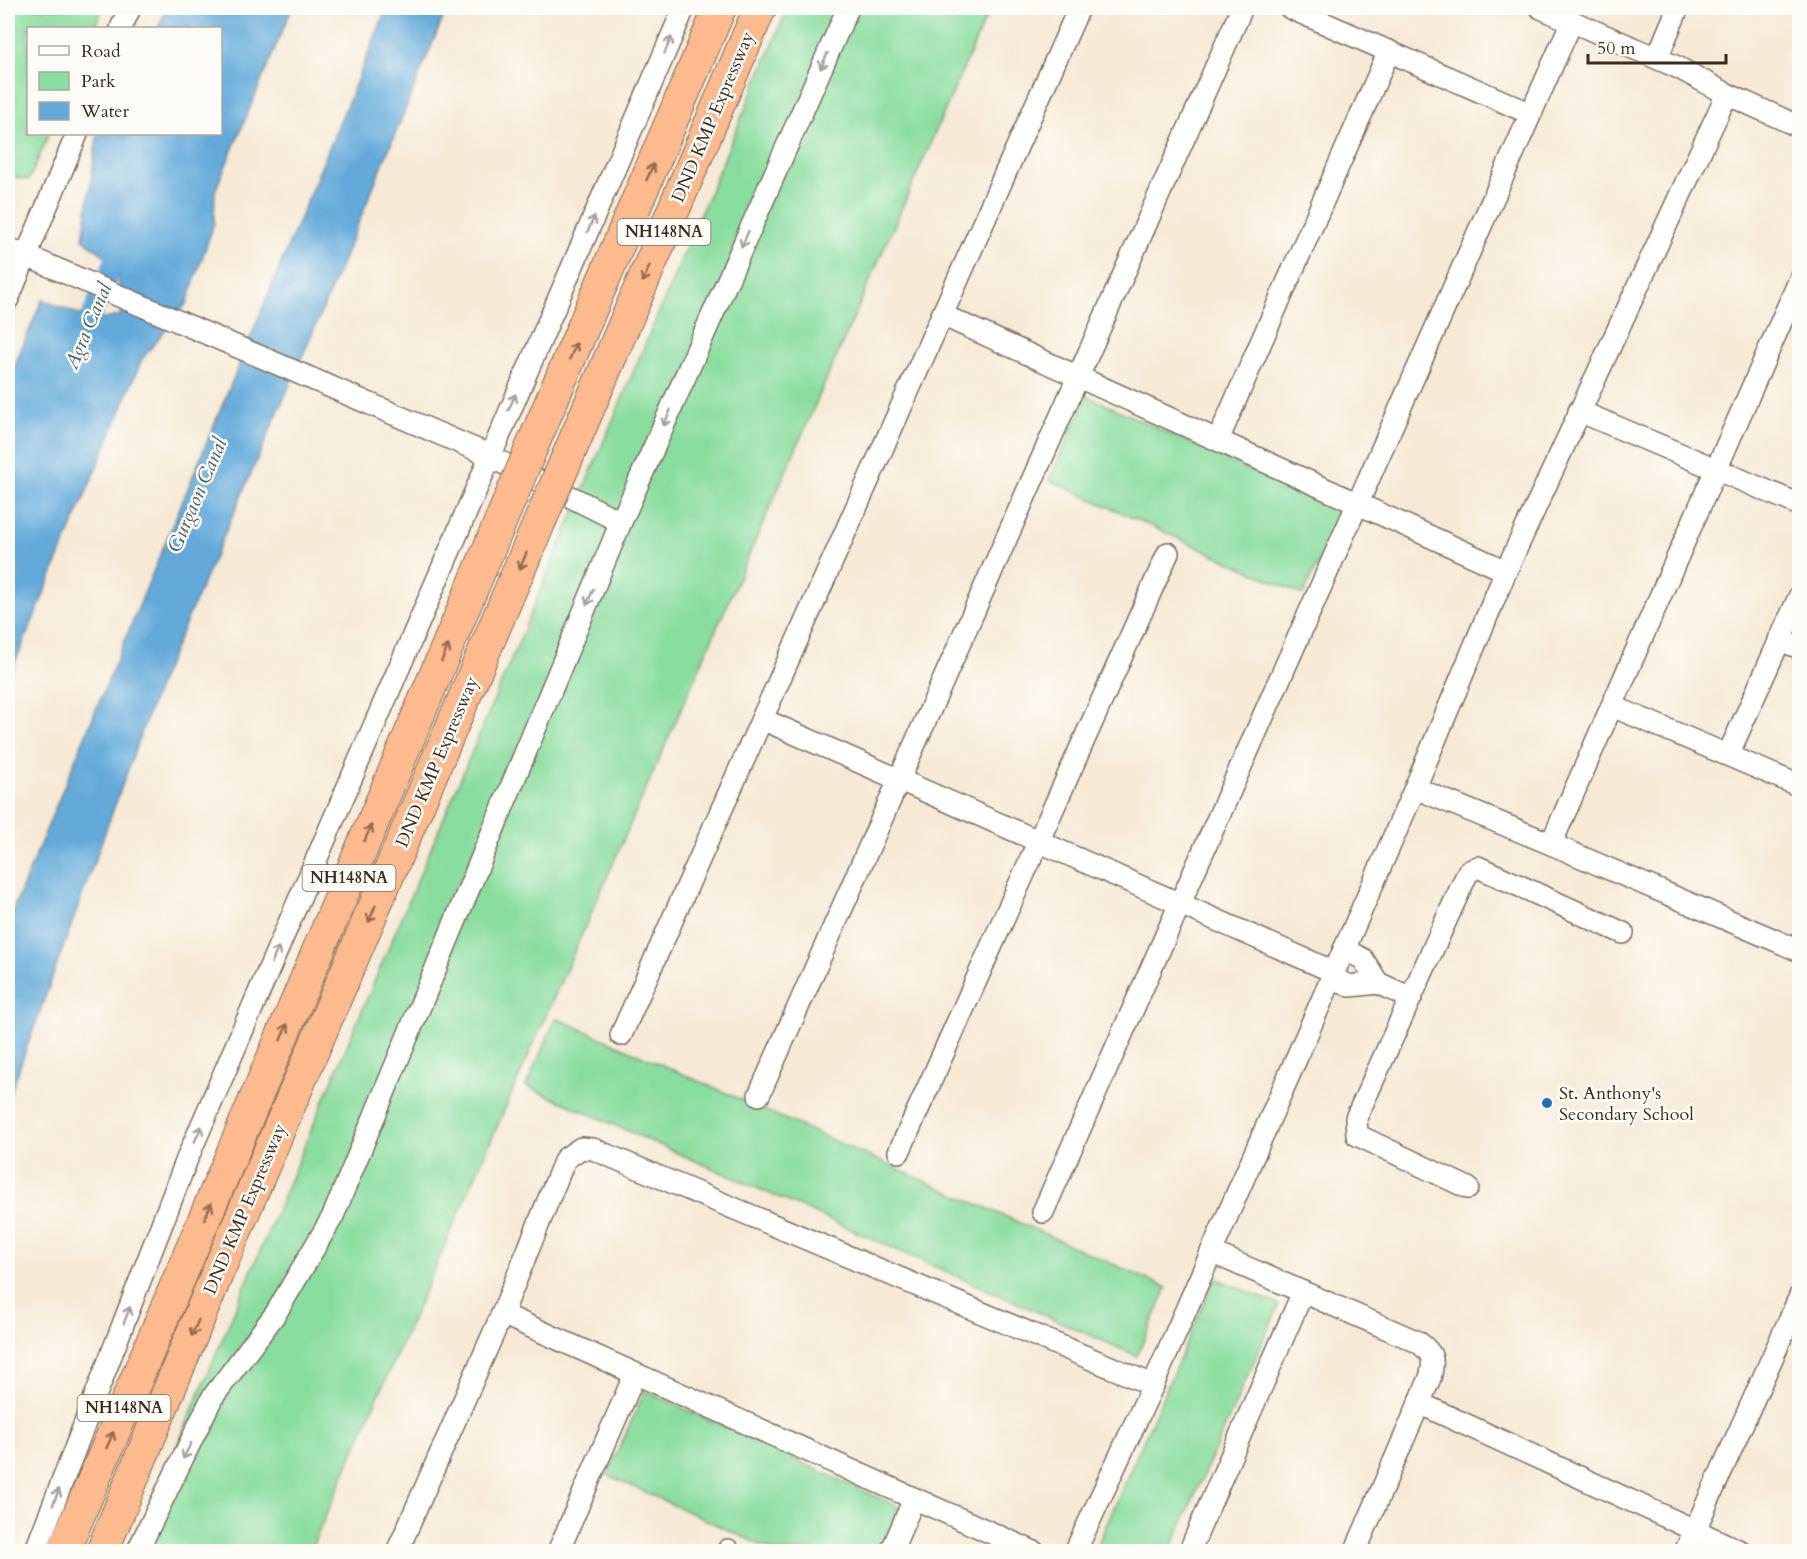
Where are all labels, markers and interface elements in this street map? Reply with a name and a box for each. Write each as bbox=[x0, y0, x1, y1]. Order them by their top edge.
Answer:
legend bbox=[27, 27, 222, 135]
street label: DND KMP Expressway bbox=[666, 27, 761, 206]
scale bar bbox=[1588, 27, 1726, 65]
one-way arrow bbox=[663, 36, 674, 55]
text: 50 m bbox=[1597, 36, 1636, 61]
text: Road bbox=[81, 39, 121, 64]
one-way arrow bbox=[818, 51, 830, 69]
text: Park bbox=[81, 69, 116, 94]
text: Water bbox=[80, 99, 130, 124]
one-way arrow bbox=[644, 164, 656, 182]
one-way arrow bbox=[586, 215, 597, 234]
road number: NH148NA bbox=[618, 219, 710, 245]
one-way arrow bbox=[739, 230, 751, 248]
one-way arrow bbox=[640, 264, 651, 282]
water label: Agra Canal bbox=[57, 278, 118, 374]
one-way arrow bbox=[568, 343, 579, 361]
one-way arrow bbox=[507, 394, 519, 412]
one-way arrow bbox=[661, 408, 672, 426]
water label: Gurgaon Canal bbox=[161, 433, 233, 556]
one-way arrow bbox=[517, 551, 528, 570]
one-way arrow bbox=[584, 587, 595, 605]
one-way arrow bbox=[440, 645, 451, 663]
street label: DND KMP Expressway bbox=[390, 672, 485, 851]
one-way arrow bbox=[363, 824, 375, 842]
road number: NH148NA bbox=[302, 865, 395, 891]
one-way arrow bbox=[366, 904, 377, 923]
one-way arrow bbox=[270, 946, 281, 964]
one-way arrow bbox=[279, 1023, 290, 1041]
place label: St. Anthony's Secondary School bbox=[1559, 1081, 1694, 1127]
marker: St. Anthony's Secondary School bbox=[1540, 1096, 1554, 1110]
street label: DND KMP Expressway bbox=[198, 1119, 293, 1298]
one-way arrow bbox=[193, 1125, 204, 1144]
one-way arrow bbox=[203, 1202, 214, 1221]
one-way arrow bbox=[122, 1307, 133, 1325]
one-way arrow bbox=[189, 1319, 200, 1337]
road number: NH148NA bbox=[78, 1395, 170, 1421]
one-way arrow bbox=[105, 1431, 116, 1449]
one-way arrow bbox=[181, 1442, 192, 1460]
one-way arrow bbox=[51, 1488, 62, 1507]

